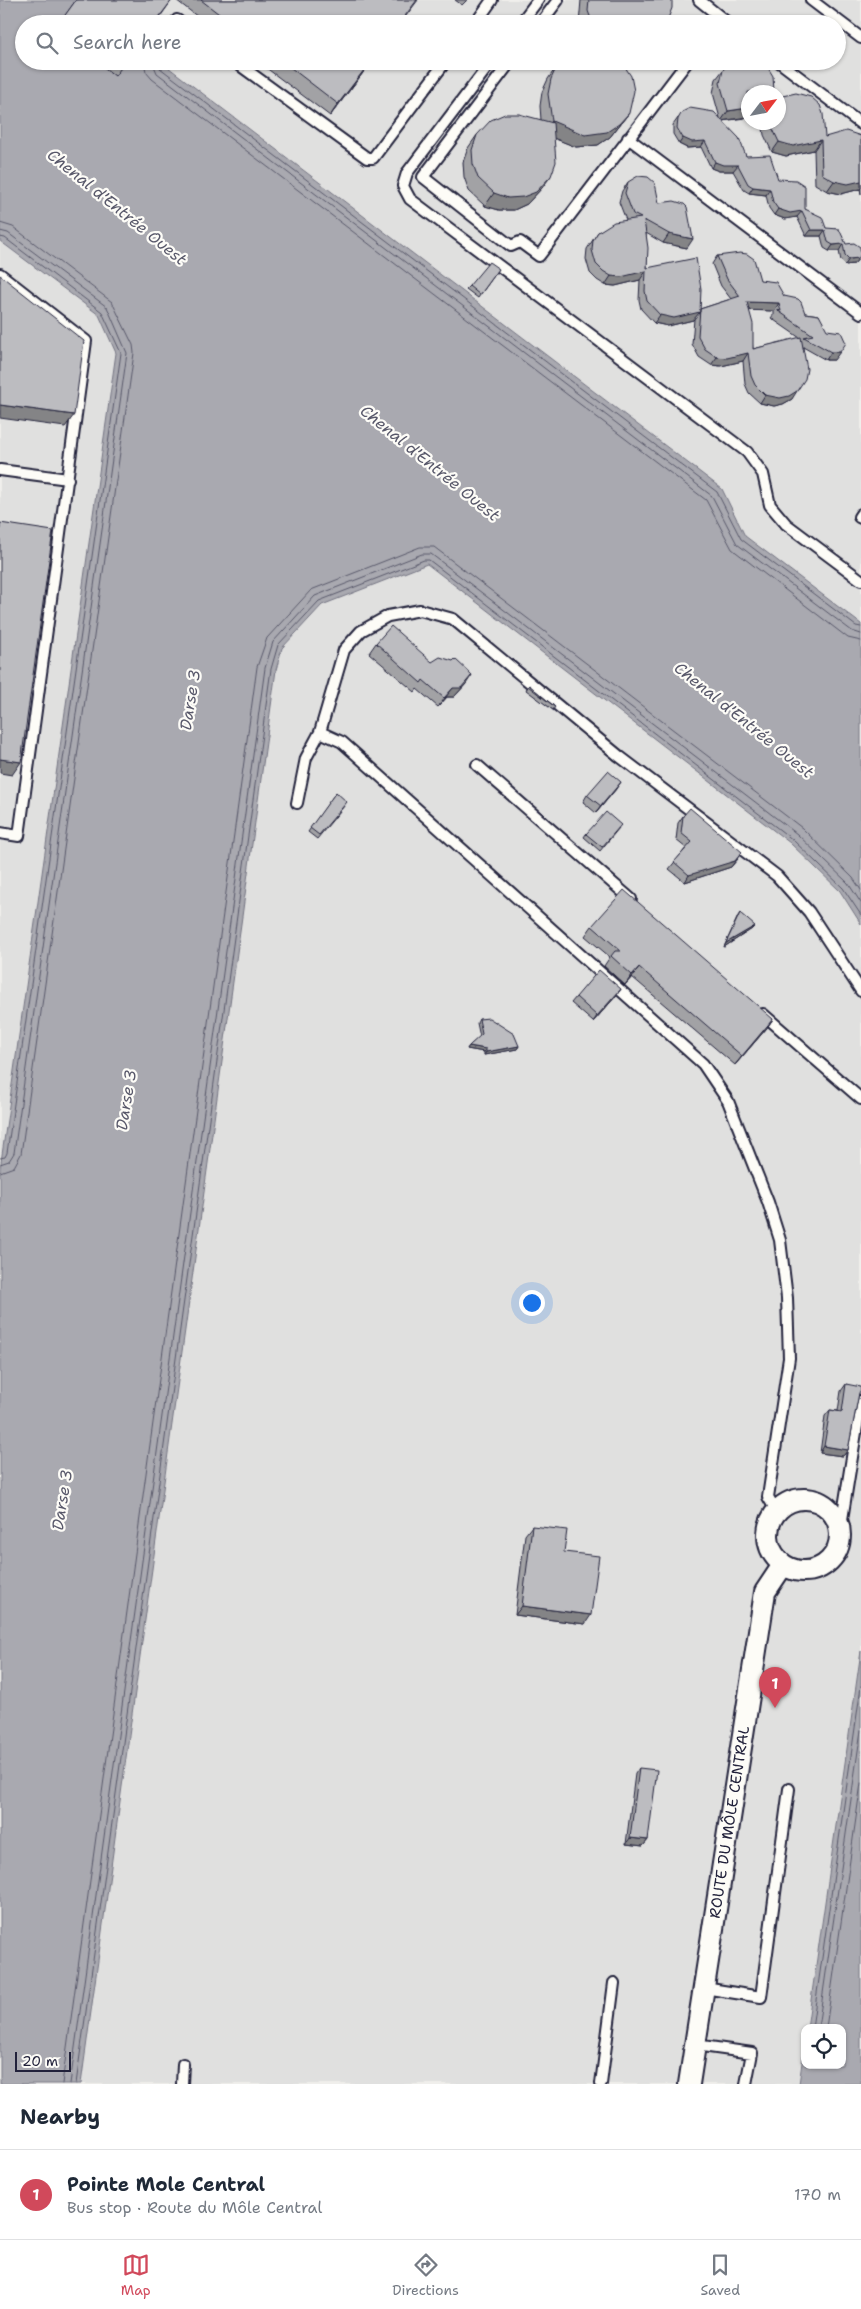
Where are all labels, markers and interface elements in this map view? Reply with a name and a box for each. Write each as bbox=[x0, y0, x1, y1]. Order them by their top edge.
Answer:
search box bbox=[15, 15, 846, 70]
icon: search bbox=[33, 29, 61, 57]
text: Search here bbox=[73, 30, 182, 55]
north arrow bbox=[741, 85, 786, 130]
water label: Chenal d'Entrée Ouest bbox=[43, 144, 191, 270]
water label: Chenal d'Entrée Ouest bbox=[356, 400, 504, 526]
water label: Chenal d'Entrée Ouest bbox=[670, 657, 818, 783]
water label: Darse 3 bbox=[175, 668, 205, 732]
water label: Darse 3 bbox=[111, 1068, 141, 1132]
your location bbox=[519, 1290, 545, 1316]
water label: Darse 3 bbox=[47, 1468, 77, 1532]
pin: 1 bbox=[759, 1667, 791, 1708]
street label: ROUTE DU MÔLE CENTRAL bbox=[705, 1725, 754, 1920]
map controls bbox=[801, 2024, 846, 2069]
button: locate bbox=[801, 2024, 846, 2069]
scale bar bbox=[15, 2049, 71, 2072]
text: 20 m bbox=[22, 2052, 58, 2070]
text: Nearby bbox=[20, 2103, 100, 2131]
text: Pointe Mole Central bbox=[67, 2172, 265, 2197]
text: 1 bbox=[32, 2184, 40, 2205]
text: 170 m bbox=[794, 2184, 841, 2205]
text: Bus stop · Route du Môle Central bbox=[67, 2197, 322, 2218]
tab: Map bbox=[121, 2251, 151, 2299]
tab: Directions bbox=[392, 2251, 459, 2299]
tab: Saved bbox=[701, 2251, 740, 2299]

